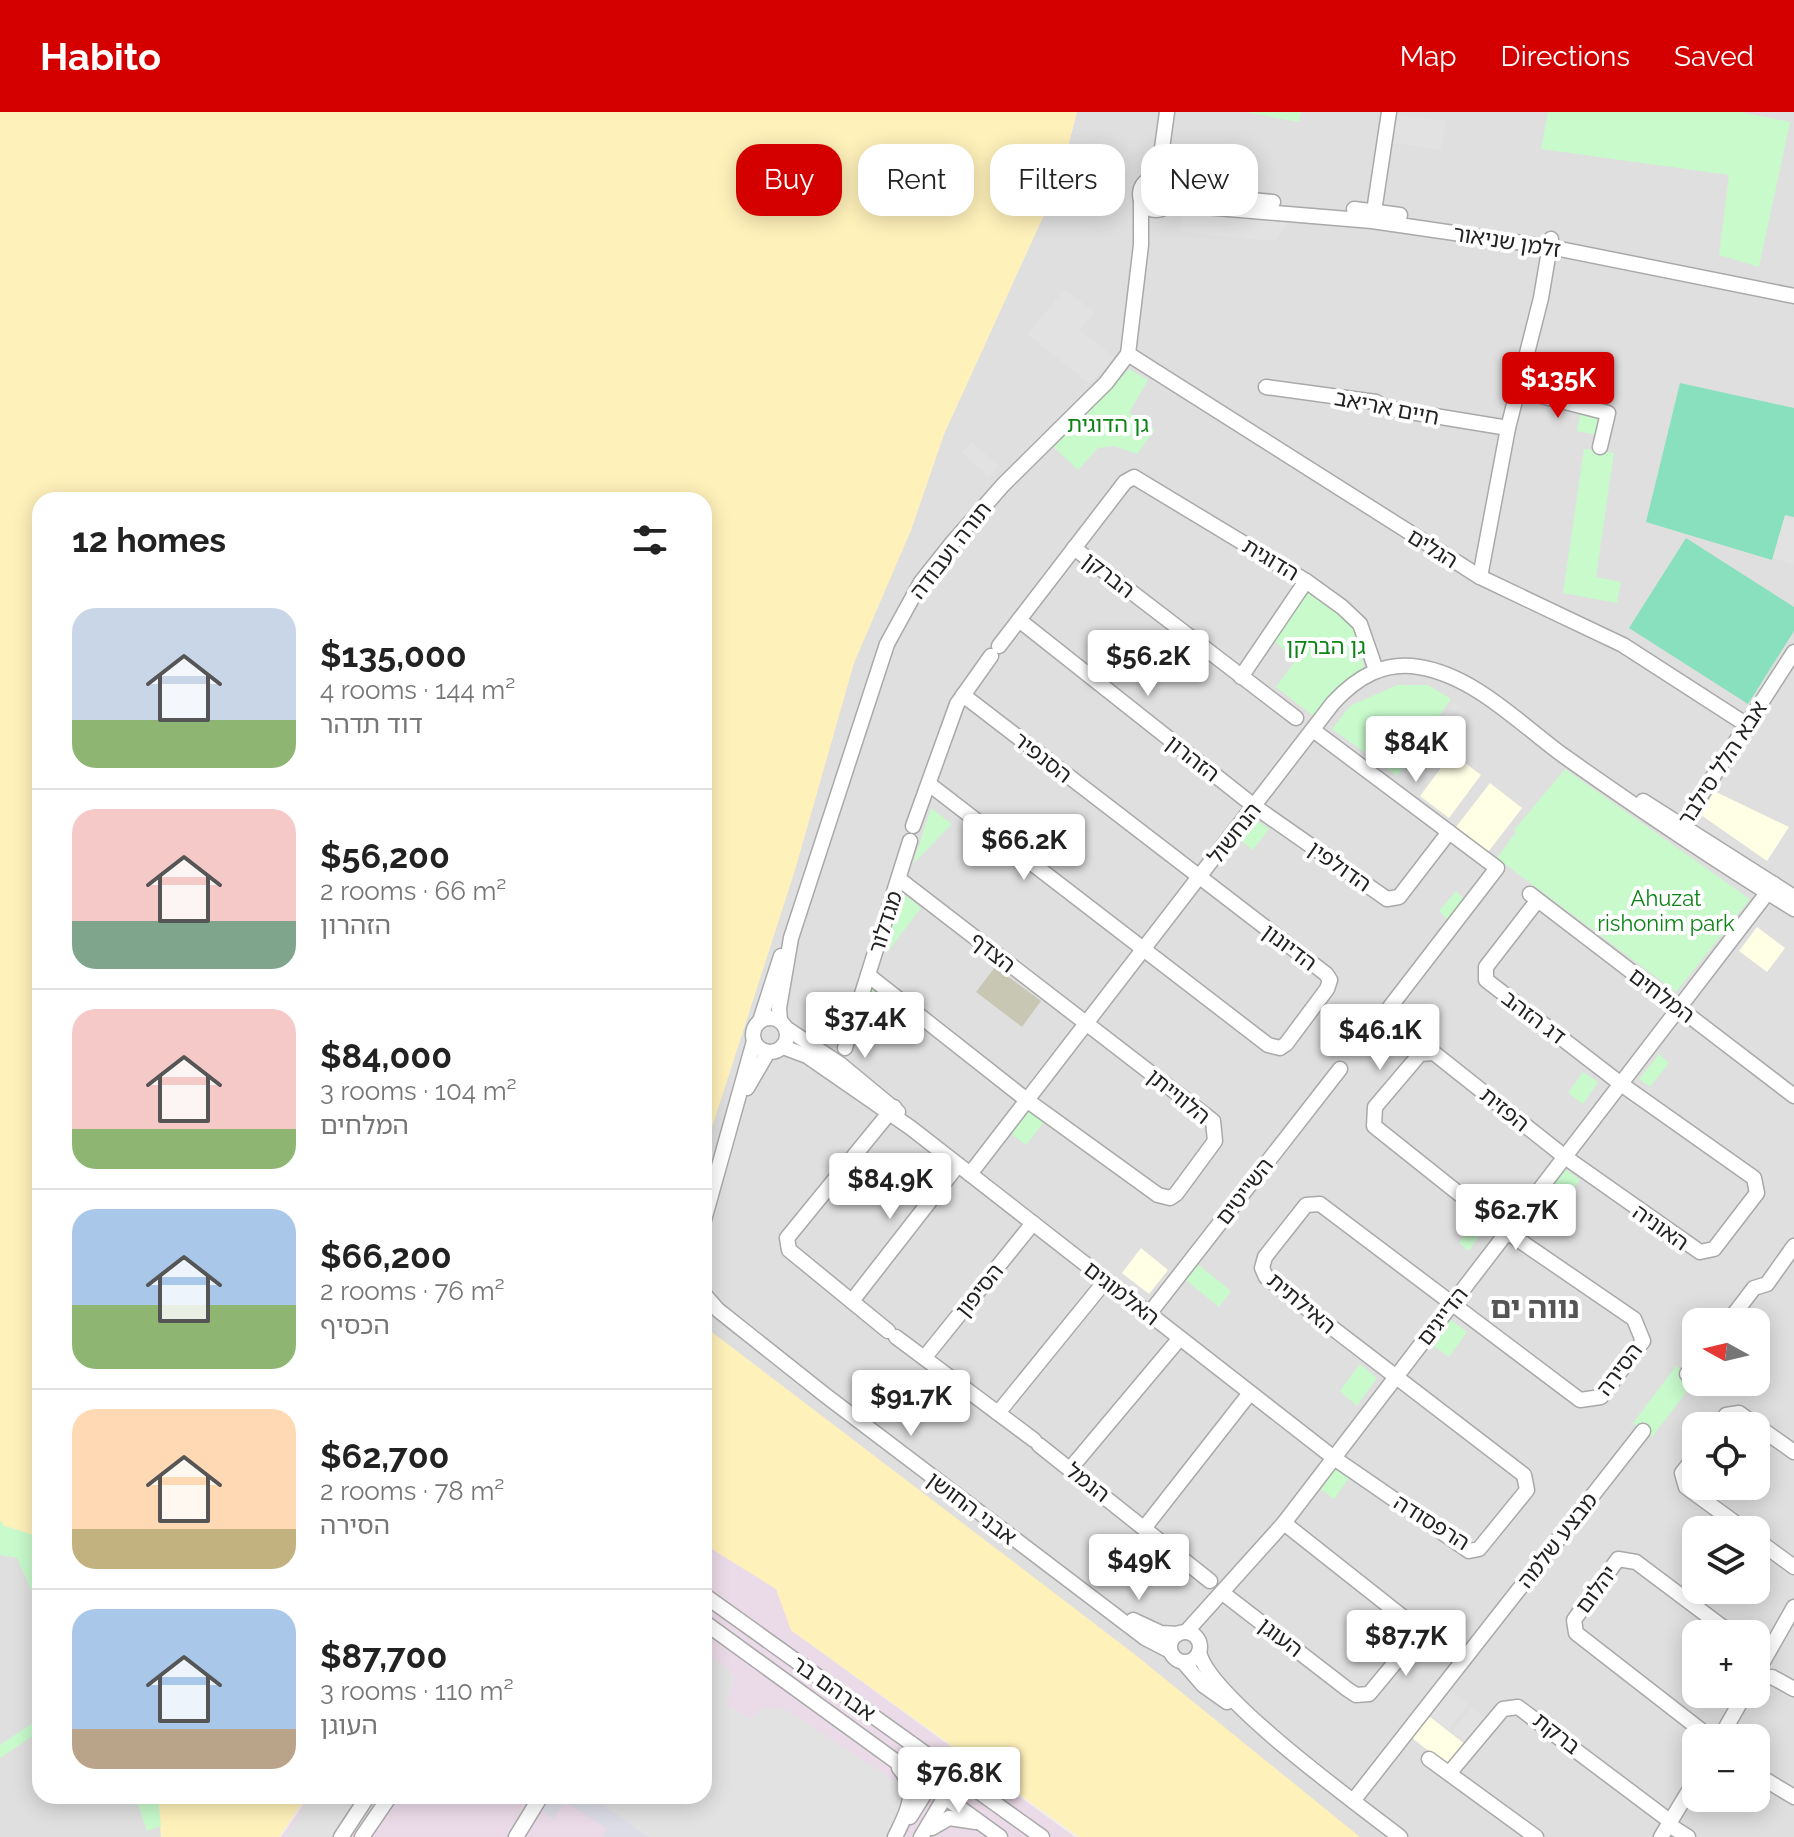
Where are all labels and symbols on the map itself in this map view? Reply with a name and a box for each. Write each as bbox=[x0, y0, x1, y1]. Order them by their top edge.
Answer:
street label: זלמן שניאור bbox=[1451, 220, 1563, 262]
pin: $135K bbox=[1502, 352, 1614, 420]
street label: חיים אריאב bbox=[1333, 384, 1441, 430]
park label: גן הדוגית bbox=[1067, 411, 1149, 437]
street label: תורה ועבודה bbox=[904, 496, 996, 604]
street label: הגלים bbox=[1403, 523, 1463, 573]
street label: הדוגית bbox=[1238, 532, 1304, 586]
street label: הברקן bbox=[1078, 547, 1140, 603]
pin: $56.2K bbox=[1083, 630, 1213, 698]
park label: גן הברקן bbox=[1286, 633, 1366, 659]
street label: אבא הלל סילבר bbox=[1672, 696, 1772, 830]
pin: $84K bbox=[1369, 716, 1463, 784]
street label: הסנפיר bbox=[1009, 726, 1077, 788]
street label: הזהרון bbox=[1161, 729, 1225, 787]
street label: הנחשול bbox=[1202, 797, 1266, 869]
pin: $66.2K bbox=[959, 814, 1089, 882]
street label: הדולפין bbox=[1304, 835, 1376, 897]
park label: Ahuzat rishonim park bbox=[1597, 885, 1735, 936]
street label: מגדלור bbox=[863, 888, 907, 956]
street label: הדיונון bbox=[1258, 918, 1322, 976]
street label: הצדף bbox=[965, 926, 1021, 978]
street label: המלחים bbox=[1624, 962, 1700, 1028]
street label: דג הזהב bbox=[1497, 985, 1571, 1049]
pin: $37.4K bbox=[800, 992, 930, 1060]
pin: $46.1K bbox=[1315, 1004, 1445, 1072]
street label: הלווייתן bbox=[1142, 1063, 1216, 1129]
street label: הפזית bbox=[1475, 1081, 1535, 1137]
street label: השייטים bbox=[1210, 1152, 1278, 1230]
pin: $84.9K bbox=[825, 1153, 955, 1221]
pin: $62.7K bbox=[1451, 1184, 1581, 1252]
street label: האוניה bbox=[1628, 1199, 1694, 1255]
street label: האלמוגים bbox=[1079, 1255, 1165, 1331]
street label: הסיפון bbox=[950, 1258, 1008, 1322]
street label: האילתית bbox=[1263, 1267, 1341, 1339]
street label: הדייגים bbox=[1411, 1282, 1473, 1350]
district label: נווה ים bbox=[1490, 1290, 1580, 1325]
north arrow bbox=[1682, 1308, 1770, 1396]
street label: הסירה bbox=[1591, 1337, 1647, 1401]
pin: $91.7K bbox=[846, 1370, 976, 1438]
street label: הנמל bbox=[1061, 1457, 1115, 1507]
street label: אבני החושן bbox=[922, 1466, 1022, 1550]
street label: מבצע שלמה bbox=[1512, 1487, 1602, 1593]
street label: הרפסודה bbox=[1389, 1489, 1475, 1555]
pin: $49K bbox=[1092, 1534, 1186, 1602]
street label: יהלום bbox=[1570, 1560, 1622, 1618]
pin: $87.7K bbox=[1341, 1610, 1471, 1678]
street label: העוגן bbox=[1254, 1612, 1308, 1662]
street label: אברהם בר bbox=[787, 1650, 881, 1726]
street label: ברקת bbox=[1528, 1707, 1586, 1759]
pin: $76.8K bbox=[894, 1747, 1024, 1815]

